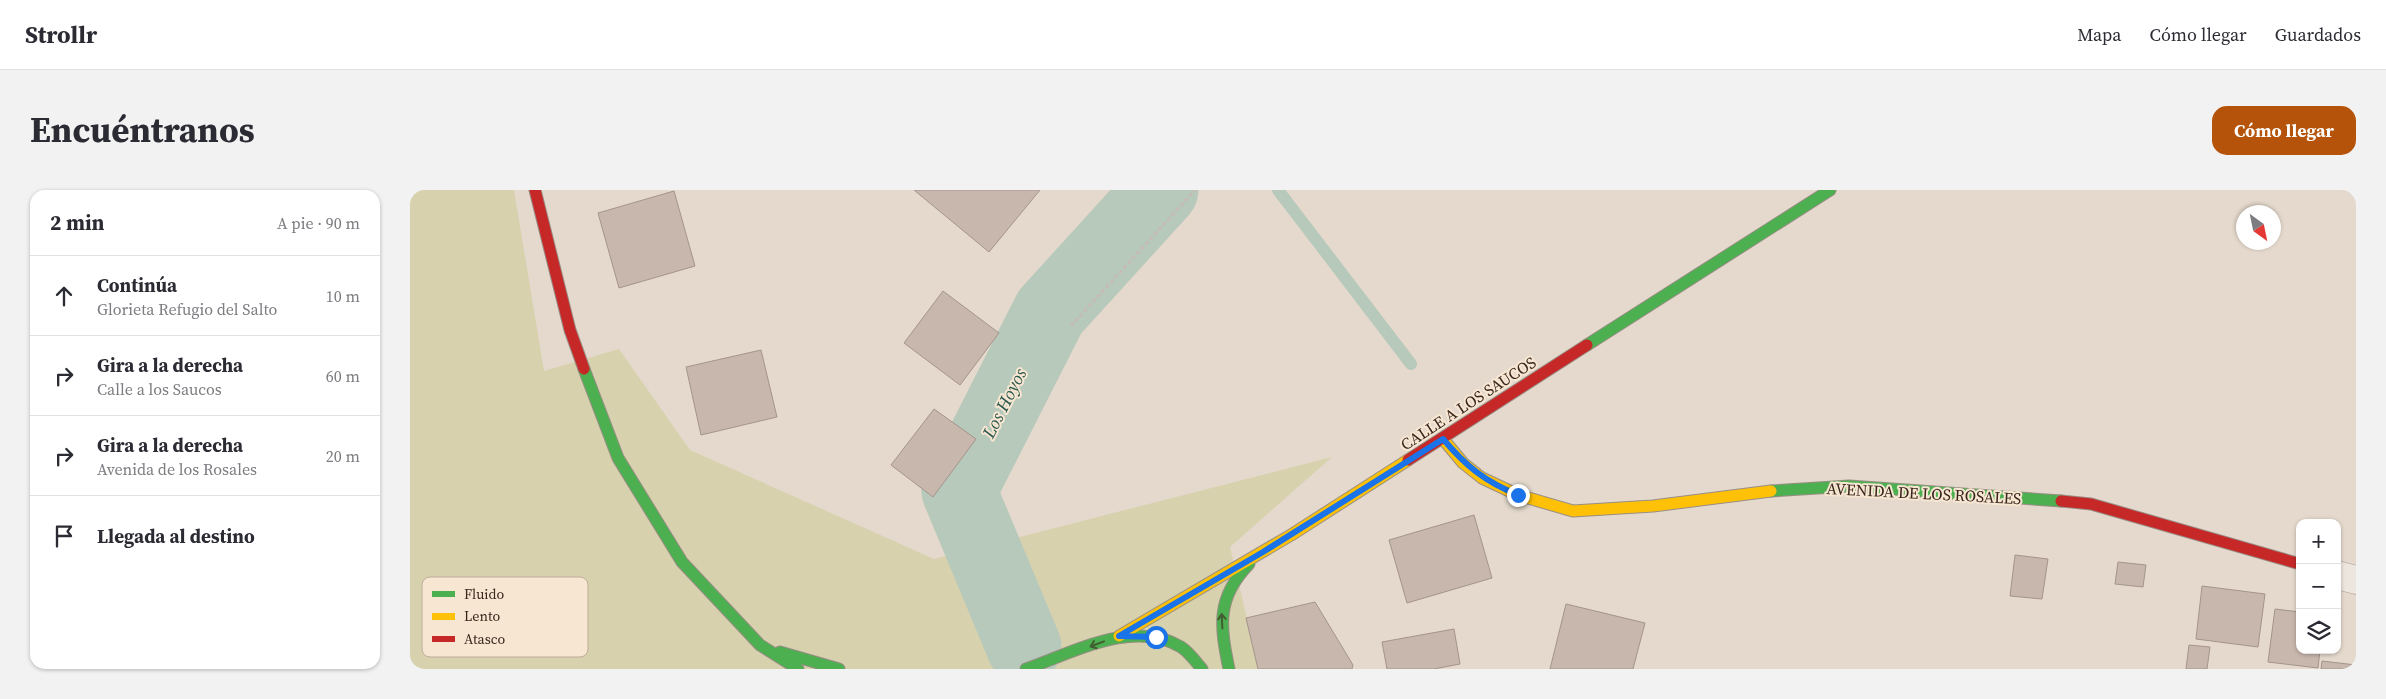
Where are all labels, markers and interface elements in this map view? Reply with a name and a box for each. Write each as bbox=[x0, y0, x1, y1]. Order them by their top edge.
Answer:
text: Strollr bbox=[25, 18, 97, 51]
text: Mapa bbox=[2077, 22, 2122, 47]
text: Cómo llegar bbox=[2150, 22, 2247, 47]
text: Guardados bbox=[2275, 22, 2361, 47]
text: Encuéntranos bbox=[30, 106, 255, 154]
button: Cómo llegar bbox=[2212, 106, 2356, 155]
north arrow bbox=[2236, 205, 2281, 250]
text: 2 min bbox=[50, 208, 105, 237]
text: A pie · 90 m bbox=[277, 212, 360, 234]
text: Continúa bbox=[97, 272, 177, 298]
icon: ahead bbox=[50, 282, 78, 310]
text: 10 m bbox=[326, 285, 360, 307]
text: Glorieta Refugio del Salto bbox=[97, 298, 277, 320]
street label: CALLE A LOS SAUCOS bbox=[1396, 351, 1540, 455]
text: Gira a la derecha bbox=[97, 352, 243, 378]
icon: right bbox=[50, 362, 78, 390]
water label: Los Hoyos bbox=[975, 363, 1032, 443]
text: 60 m bbox=[326, 365, 360, 387]
text: Calle a los Saucos bbox=[97, 378, 222, 400]
text: Gira a la derecha bbox=[97, 432, 243, 458]
icon: right bbox=[50, 442, 78, 470]
text: 20 m bbox=[326, 445, 360, 467]
text: Avenida de los Rosales bbox=[97, 458, 257, 480]
street label: AVENIDA DE LOS ROSALES bbox=[1826, 477, 2022, 509]
route end bbox=[1507, 484, 1530, 507]
map controls bbox=[2296, 519, 2341, 654]
button: + bbox=[2296, 519, 2341, 564]
icon: arrive bbox=[50, 522, 78, 550]
text: Llegada al destino bbox=[97, 523, 255, 549]
button: − bbox=[2296, 564, 2341, 609]
legend bbox=[422, 577, 588, 657]
text: Fluido bbox=[464, 584, 504, 604]
text: Lento bbox=[464, 606, 500, 626]
button: layers bbox=[2296, 609, 2341, 654]
one-way arrow bbox=[1218, 613, 1227, 629]
route start bbox=[1145, 626, 1168, 649]
text: Atasco bbox=[464, 629, 506, 649]
one-way arrow bbox=[1090, 640, 1105, 649]

